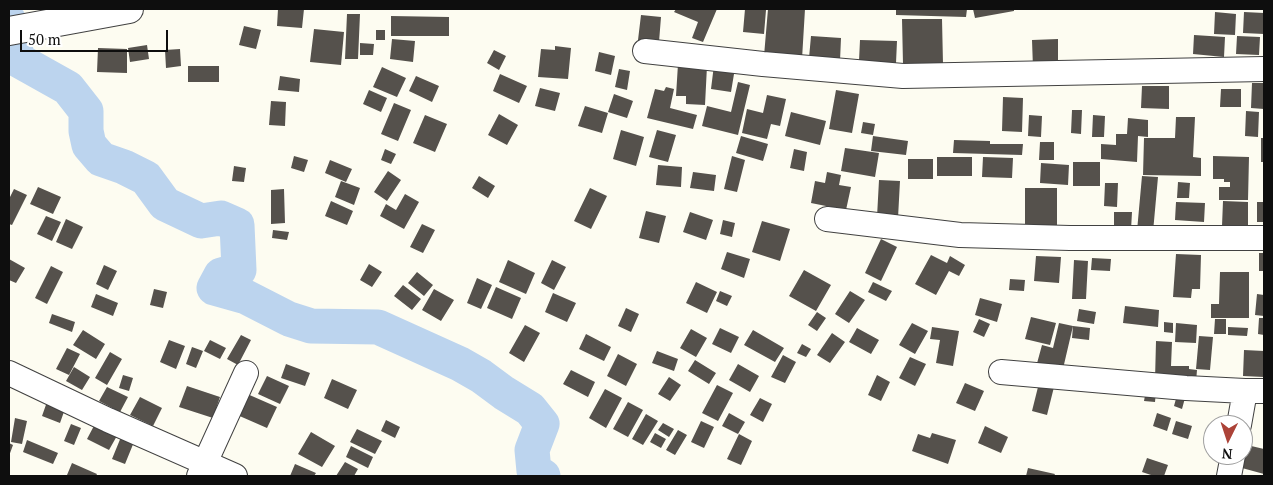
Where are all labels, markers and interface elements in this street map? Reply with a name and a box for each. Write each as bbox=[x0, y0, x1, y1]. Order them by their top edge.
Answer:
scale bar bbox=[22, 20, 170, 52]
text: 50 m bbox=[28, 29, 61, 49]
north arrow bbox=[1203, 415, 1253, 465]
text: N bbox=[1221, 445, 1233, 464]

